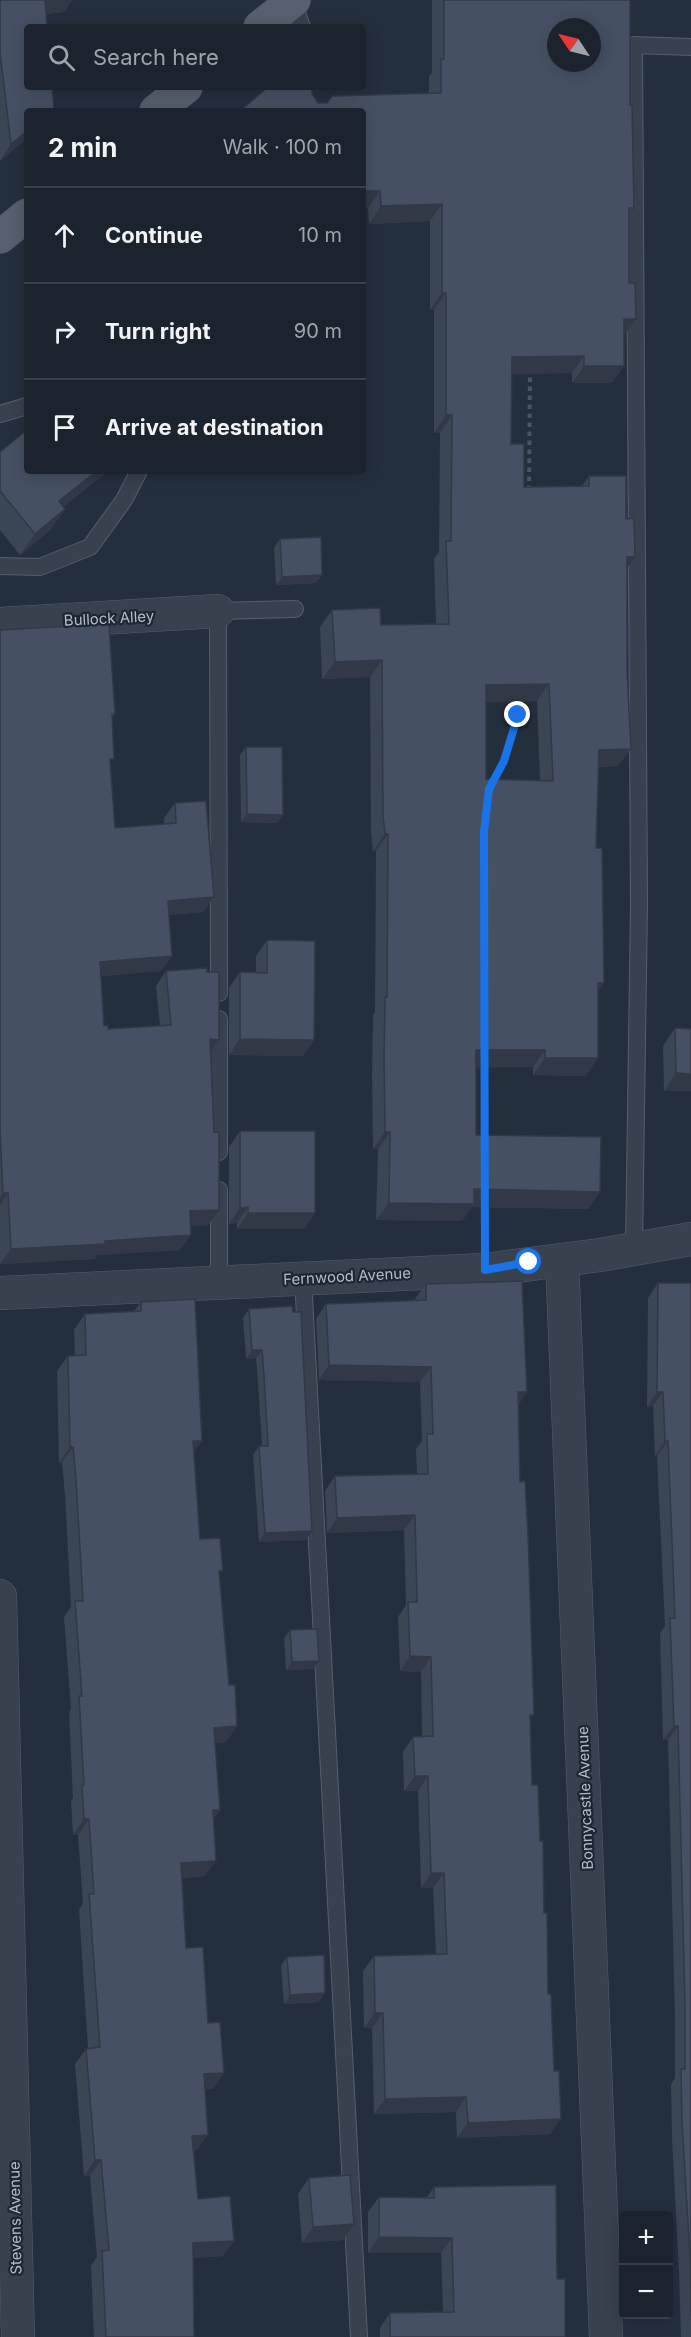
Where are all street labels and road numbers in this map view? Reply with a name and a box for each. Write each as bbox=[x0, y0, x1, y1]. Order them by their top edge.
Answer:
street label: Bullock Alley bbox=[63, 606, 155, 630]
street label: Fernwood Avenue bbox=[283, 1263, 411, 1289]
street label: Bonnycastle Avenue bbox=[573, 1726, 597, 1870]
street label: Stevens Avenue bbox=[5, 2161, 25, 2275]

